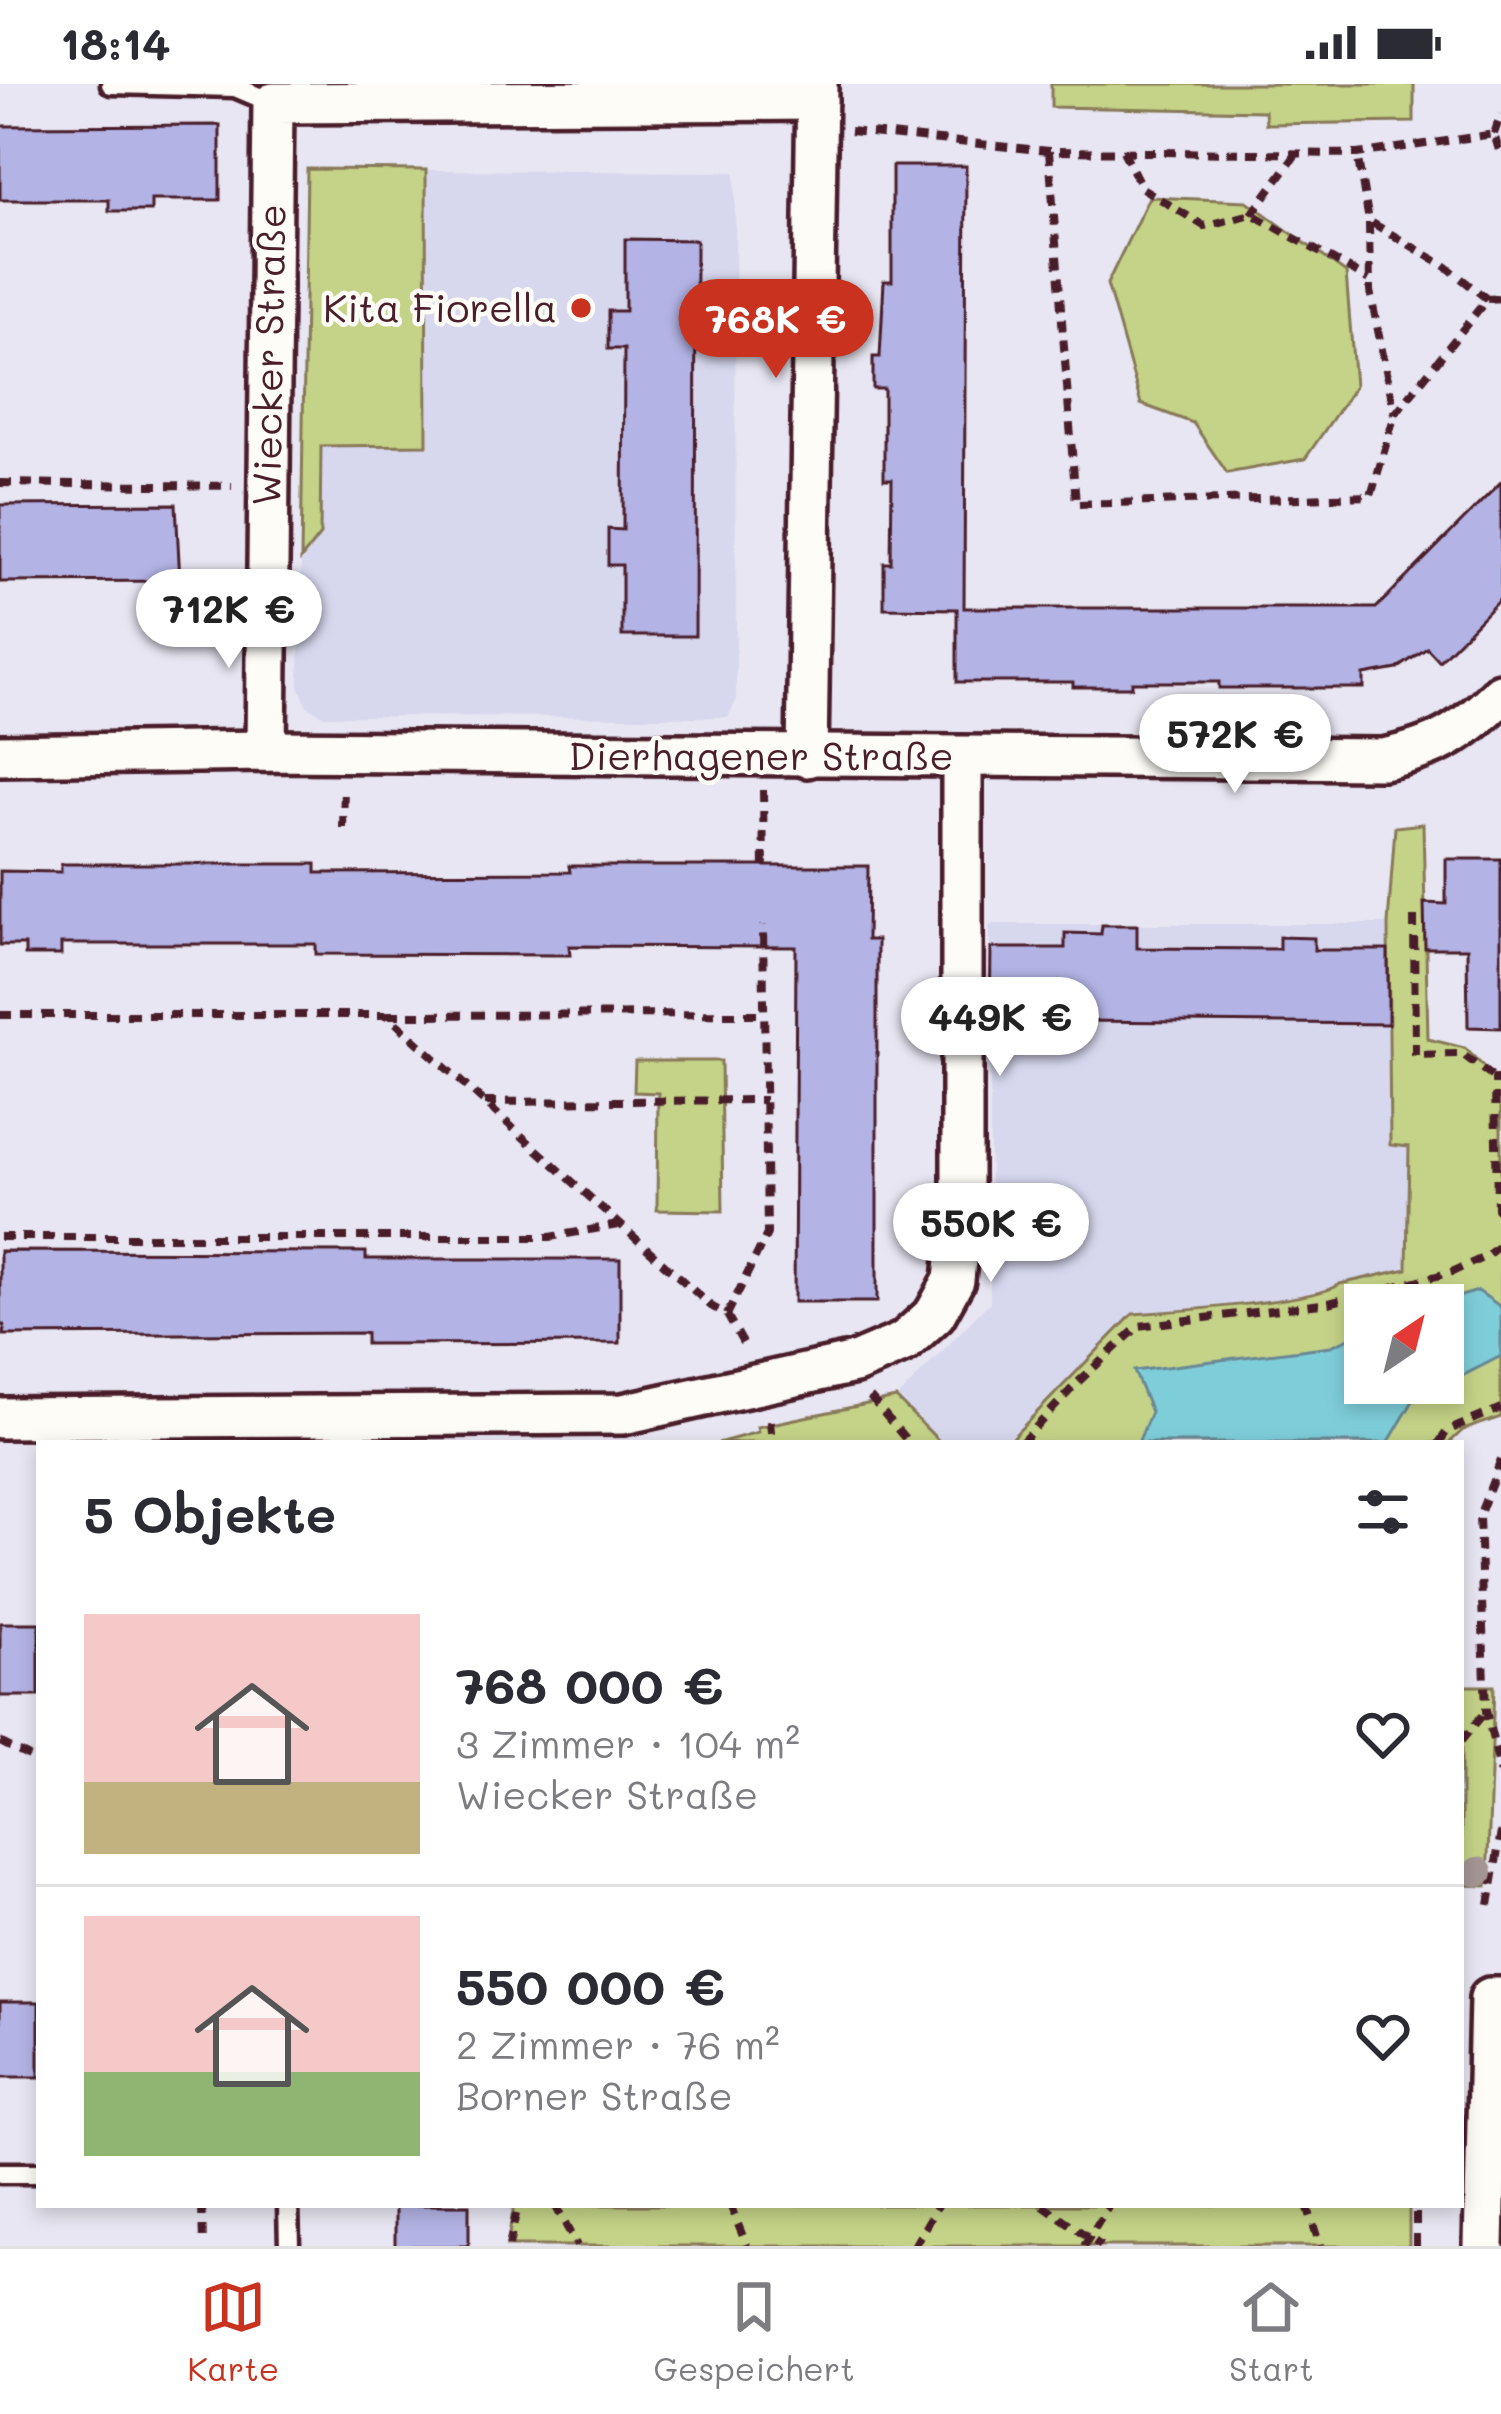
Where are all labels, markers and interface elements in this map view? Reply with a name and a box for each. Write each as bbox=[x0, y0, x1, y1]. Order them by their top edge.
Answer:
text: 18:14 bbox=[60, 13, 171, 71]
street label: Wiecker Straße bbox=[239, 204, 296, 506]
pin: 768K € bbox=[678, 279, 874, 381]
place label: Kita Fiorella bbox=[323, 281, 557, 332]
text: 768K € bbox=[706, 292, 846, 343]
marker: Kita Fiorella bbox=[568, 295, 594, 321]
pin: 712K € bbox=[131, 569, 327, 671]
text: 712K € bbox=[163, 582, 295, 633]
pin: 572K € bbox=[1137, 694, 1333, 796]
text: 572K € bbox=[1166, 707, 1304, 758]
street label: Dierhagener Straße bbox=[568, 729, 954, 781]
pin: 449K € bbox=[902, 977, 1098, 1079]
text: 449K € bbox=[928, 990, 1072, 1041]
pin: 550K € bbox=[893, 1183, 1089, 1285]
text: 550K € bbox=[920, 1196, 1062, 1247]
north arrow bbox=[1344, 1284, 1464, 1404]
map controls bbox=[1344, 1284, 1464, 1404]
text: 5 Objekte bbox=[84, 1479, 336, 1546]
icon: filters bbox=[1350, 1479, 1416, 1545]
text: 768 000 € bbox=[456, 1650, 723, 1717]
icon: home bbox=[180, 1662, 324, 1806]
icon: heart bbox=[1350, 1701, 1416, 1767]
text: 3 Zimmer · 104 m² bbox=[456, 1717, 800, 1768]
text: Wiecker Straße bbox=[456, 1768, 758, 1819]
text: 550 000 € bbox=[456, 1951, 725, 2018]
icon: home bbox=[180, 1964, 324, 2108]
icon: heart bbox=[1350, 2003, 1416, 2069]
text: 2 Zimmer · 76 m² bbox=[456, 2018, 780, 2069]
text: Borner Straße bbox=[456, 2069, 733, 2120]
tab: Karte bbox=[187, 2274, 279, 2389]
tab: Gespeichert bbox=[654, 2274, 855, 2389]
tab: Start bbox=[1229, 2274, 1314, 2389]

